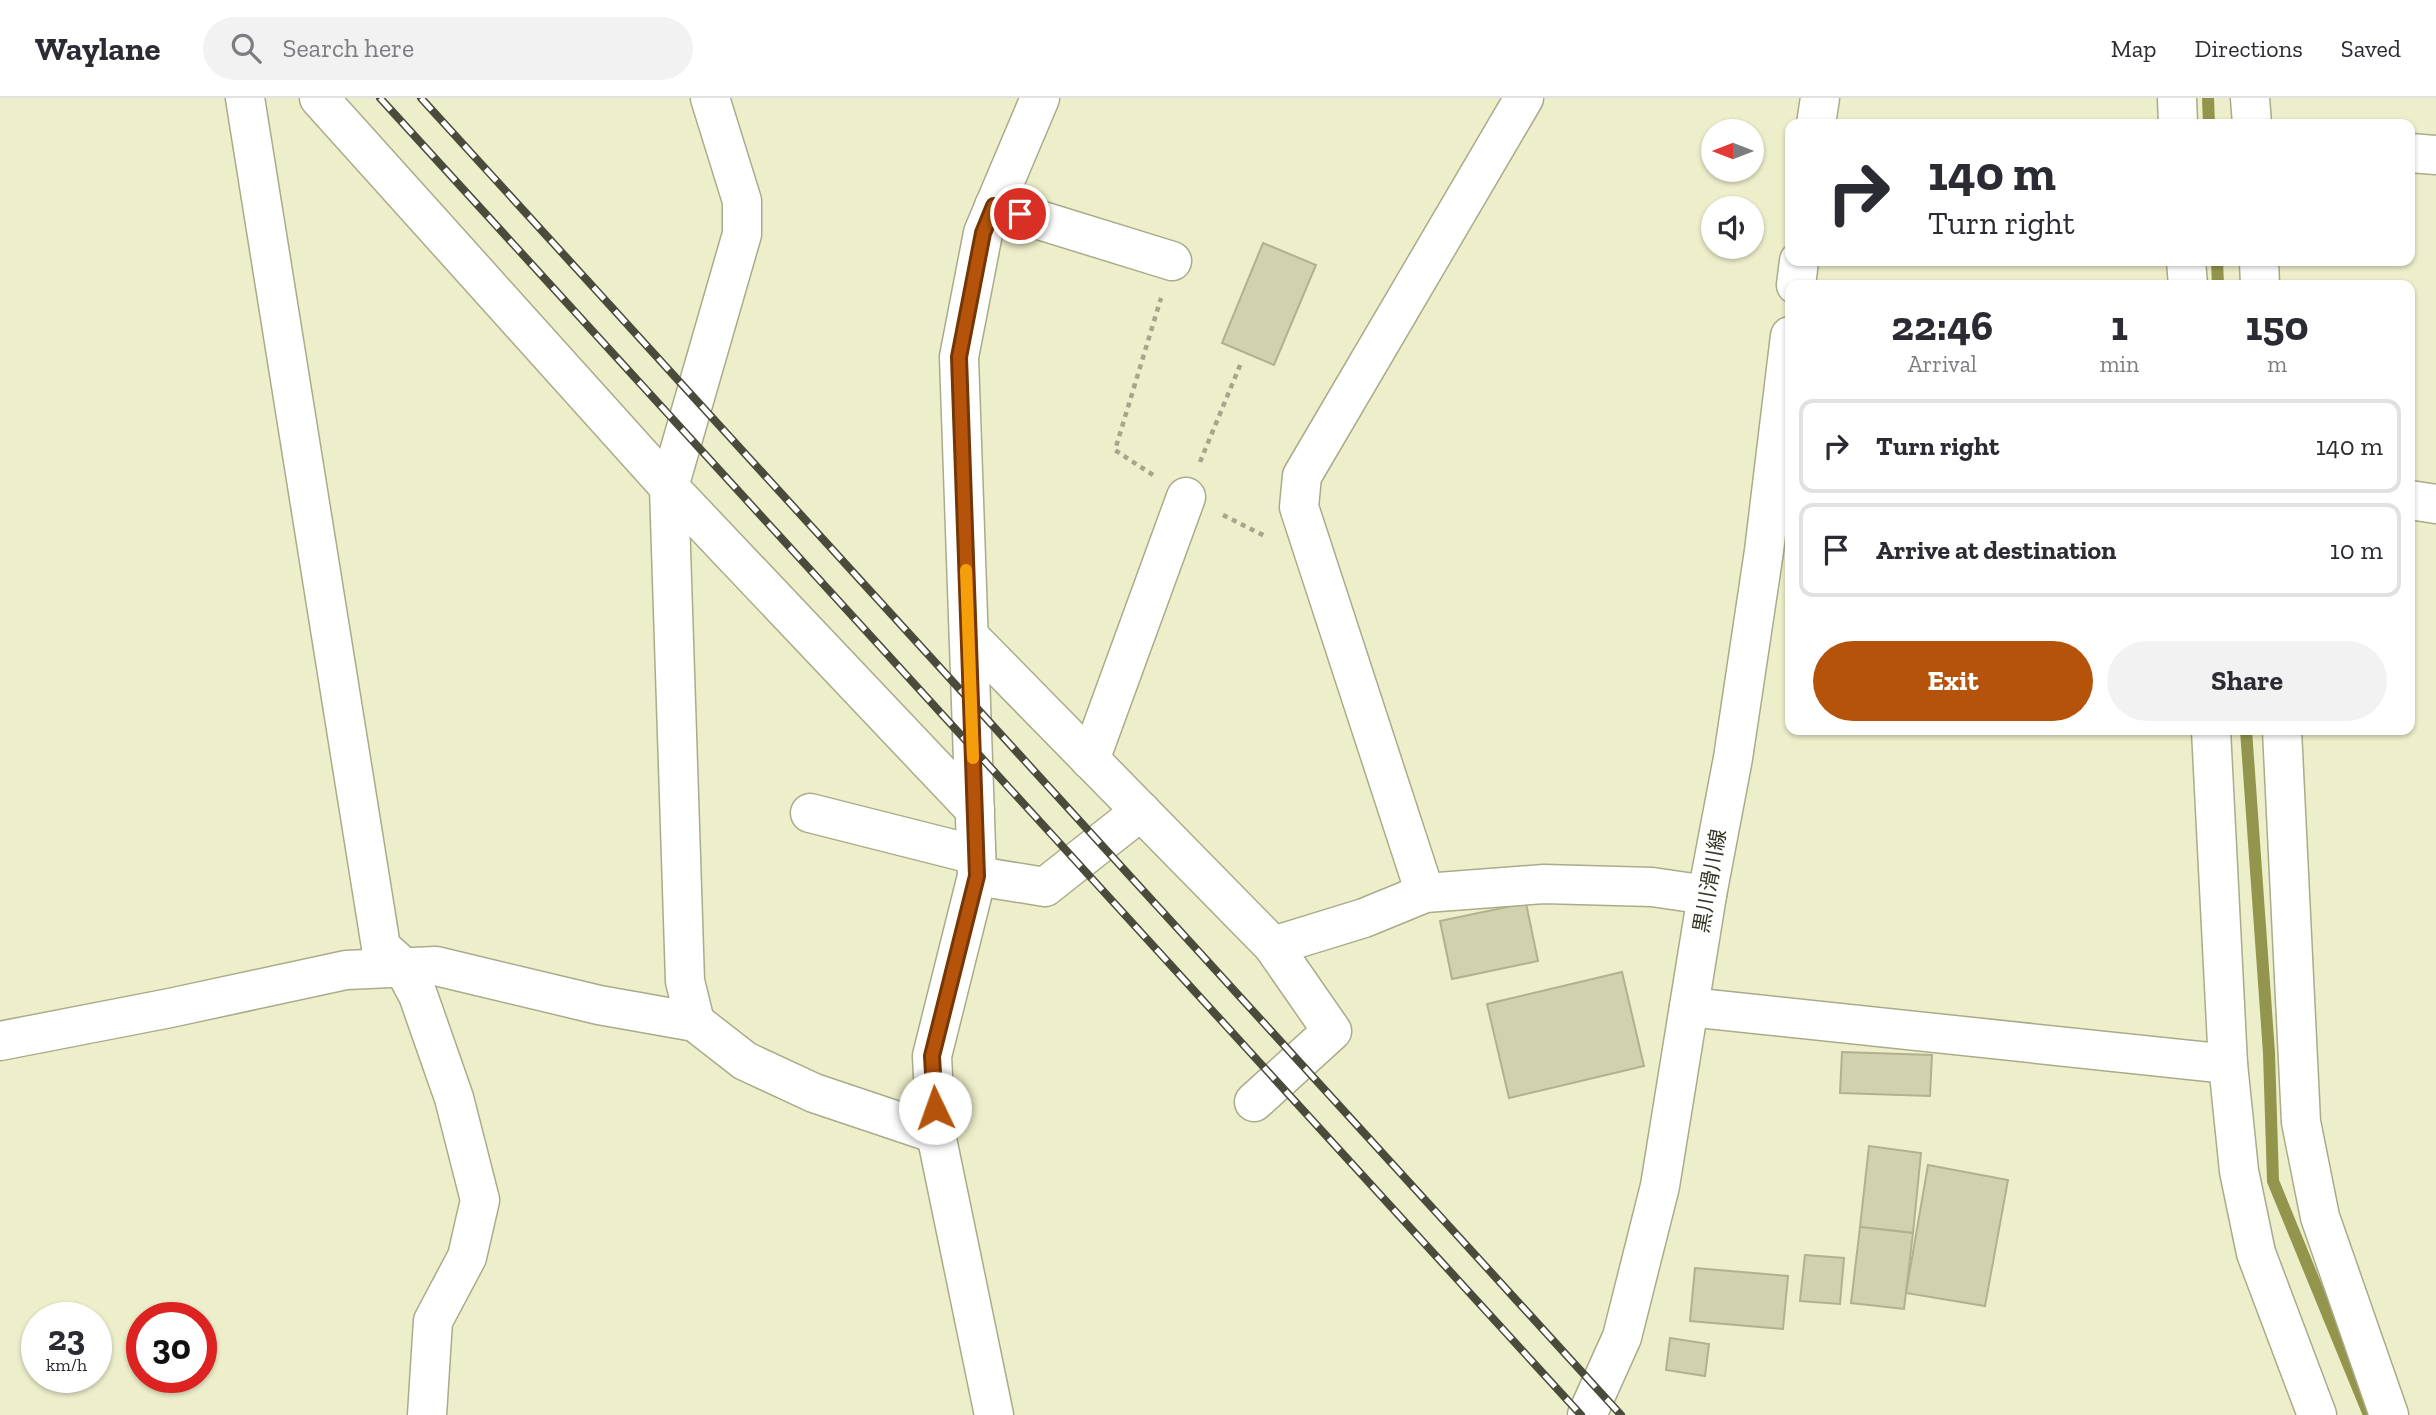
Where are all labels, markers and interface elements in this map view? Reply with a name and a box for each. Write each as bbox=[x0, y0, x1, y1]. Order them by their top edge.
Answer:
search box bbox=[203, 17, 693, 80]
text: Waylane bbox=[35, 29, 161, 68]
icon: search bbox=[227, 29, 265, 67]
text: Search here bbox=[283, 32, 414, 64]
text: Map bbox=[2111, 34, 2157, 63]
text: Directions bbox=[2195, 34, 2303, 63]
text: Saved bbox=[2341, 34, 2401, 63]
north arrow bbox=[1701, 119, 1764, 182]
map controls bbox=[1701, 119, 1764, 259]
text: 140 m bbox=[1928, 144, 2056, 203]
icon: right bbox=[1813, 147, 1904, 238]
pin bbox=[990, 184, 1050, 244]
icon: arrive bbox=[1001, 195, 1039, 233]
button: sound bbox=[1701, 196, 1764, 259]
text: Turn right bbox=[1928, 204, 2075, 242]
text: 22:46 bbox=[1891, 300, 1993, 351]
text: 1 bbox=[2111, 300, 2128, 351]
text: 150 bbox=[2246, 300, 2309, 351]
text: Arrival bbox=[1908, 350, 1977, 378]
text: min bbox=[2100, 350, 2139, 378]
text: m bbox=[2267, 350, 2287, 378]
icon: right bbox=[1817, 427, 1855, 465]
text: Turn right bbox=[1876, 430, 1999, 462]
text: 140 m bbox=[2316, 430, 2383, 462]
icon: arrive bbox=[1817, 531, 1855, 569]
text: Arrive at destination bbox=[1876, 534, 2116, 566]
text: 10 m bbox=[2330, 534, 2383, 566]
button: Exit bbox=[1813, 641, 2093, 721]
button: Share bbox=[2107, 641, 2387, 721]
street label: 黒川滑川線 bbox=[1688, 827, 1731, 935]
position arrow bbox=[898, 1071, 972, 1145]
speed limit sign: 30 bbox=[126, 1302, 217, 1393]
text: 23 bbox=[48, 1317, 85, 1359]
text: km/h bbox=[46, 1354, 87, 1376]

